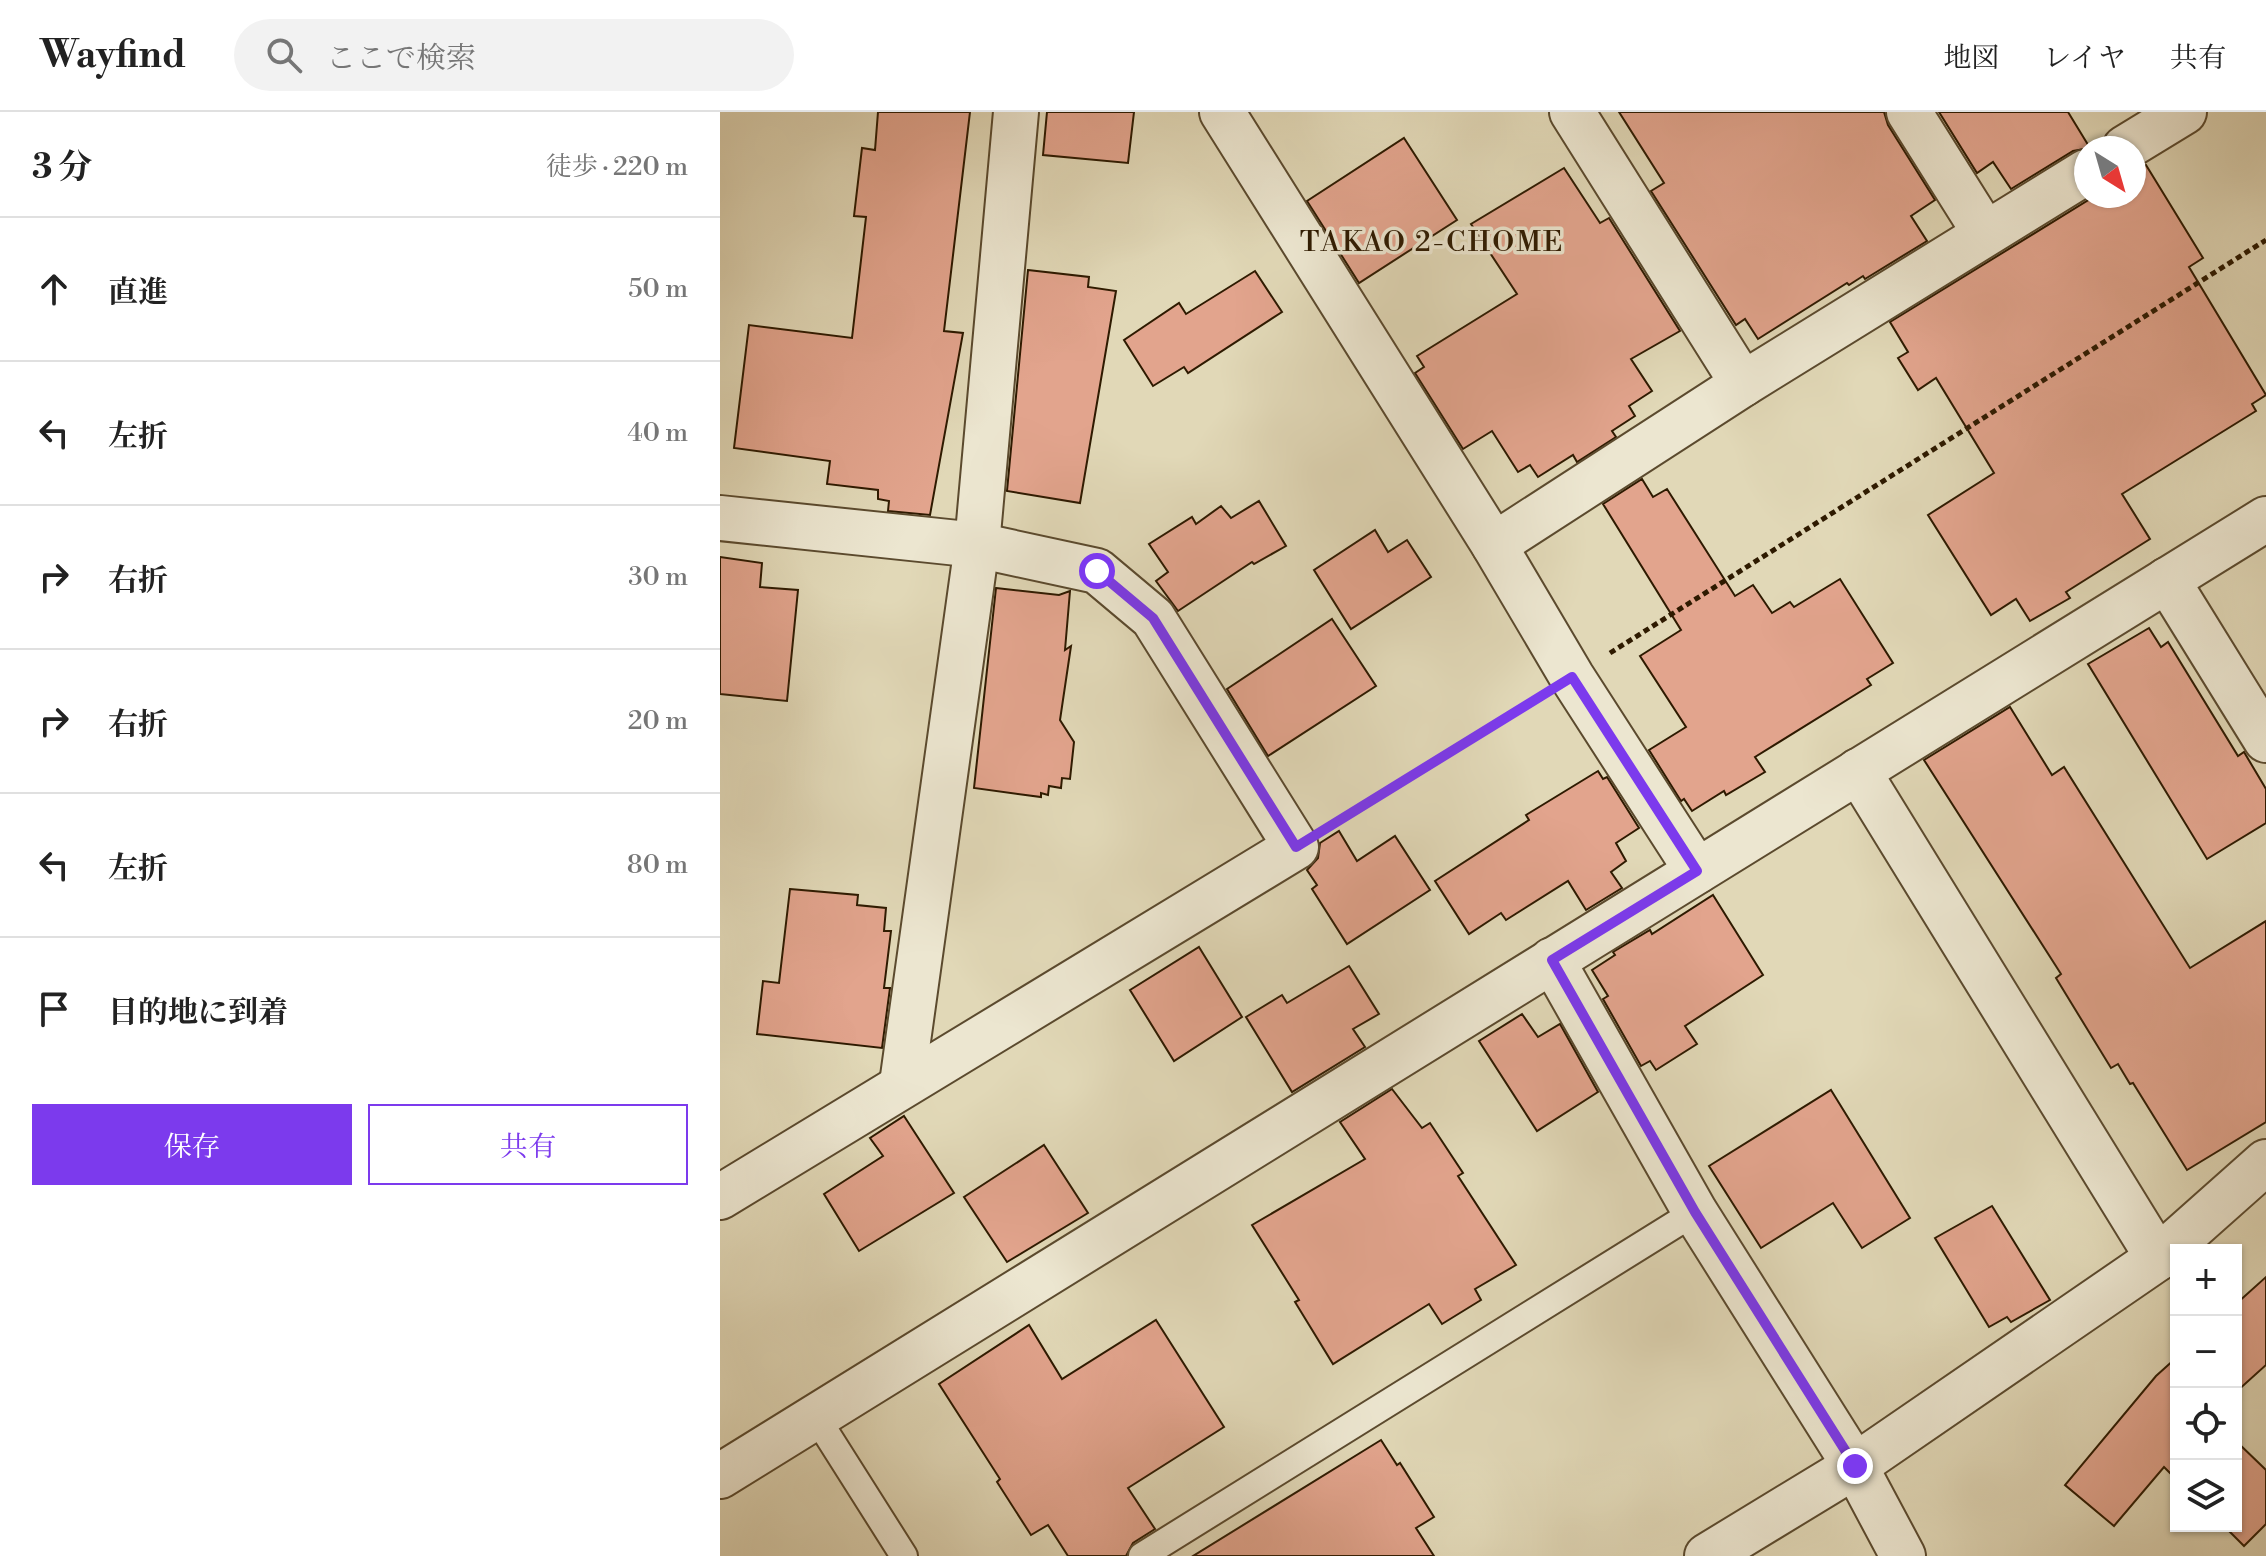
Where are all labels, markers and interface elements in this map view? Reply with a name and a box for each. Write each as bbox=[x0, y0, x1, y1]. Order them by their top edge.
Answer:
search box bbox=[234, 19, 794, 91]
text: Wayfind bbox=[40, 32, 186, 79]
icon: search bbox=[262, 33, 306, 77]
text: ここで検索 bbox=[326, 40, 476, 78]
text: 地図 bbox=[1943, 41, 1999, 76]
text: レイヤ bbox=[2043, 41, 2126, 76]
text: 共有 bbox=[2170, 41, 2226, 76]
north arrow bbox=[2074, 136, 2146, 208]
text: 3 分 bbox=[32, 147, 92, 189]
text: 徒歩 · 220 m bbox=[546, 151, 688, 183]
district label: TAKAO 2-CHOME bbox=[1300, 225, 1564, 260]
icon: ahead bbox=[32, 267, 76, 311]
text: 50 m bbox=[628, 273, 688, 305]
text: 直進 bbox=[108, 274, 168, 312]
icon: left bbox=[32, 411, 76, 455]
text: 40 m bbox=[627, 417, 688, 449]
text: 左折 bbox=[108, 418, 168, 456]
route start bbox=[1079, 553, 1115, 589]
icon: right bbox=[32, 555, 76, 599]
text: 30 m bbox=[628, 561, 688, 593]
text: 右折 bbox=[108, 562, 168, 600]
icon: right bbox=[32, 699, 76, 743]
text: 20 m bbox=[628, 705, 688, 737]
text: 右折 bbox=[108, 706, 168, 744]
icon: left bbox=[32, 843, 76, 887]
text: 80 m bbox=[627, 849, 688, 881]
text: 左折 bbox=[108, 850, 168, 888]
icon: arrive bbox=[32, 987, 76, 1031]
text: 目的地に到着 bbox=[108, 994, 288, 1032]
button: 保存 bbox=[32, 1104, 352, 1185]
button: 共有 bbox=[368, 1104, 688, 1185]
map controls bbox=[2170, 1244, 2242, 1532]
button: + bbox=[2170, 1244, 2242, 1316]
button: − bbox=[2170, 1316, 2242, 1388]
button: locate bbox=[2170, 1388, 2242, 1460]
route end bbox=[1837, 1448, 1873, 1484]
button: layers bbox=[2170, 1460, 2242, 1532]

